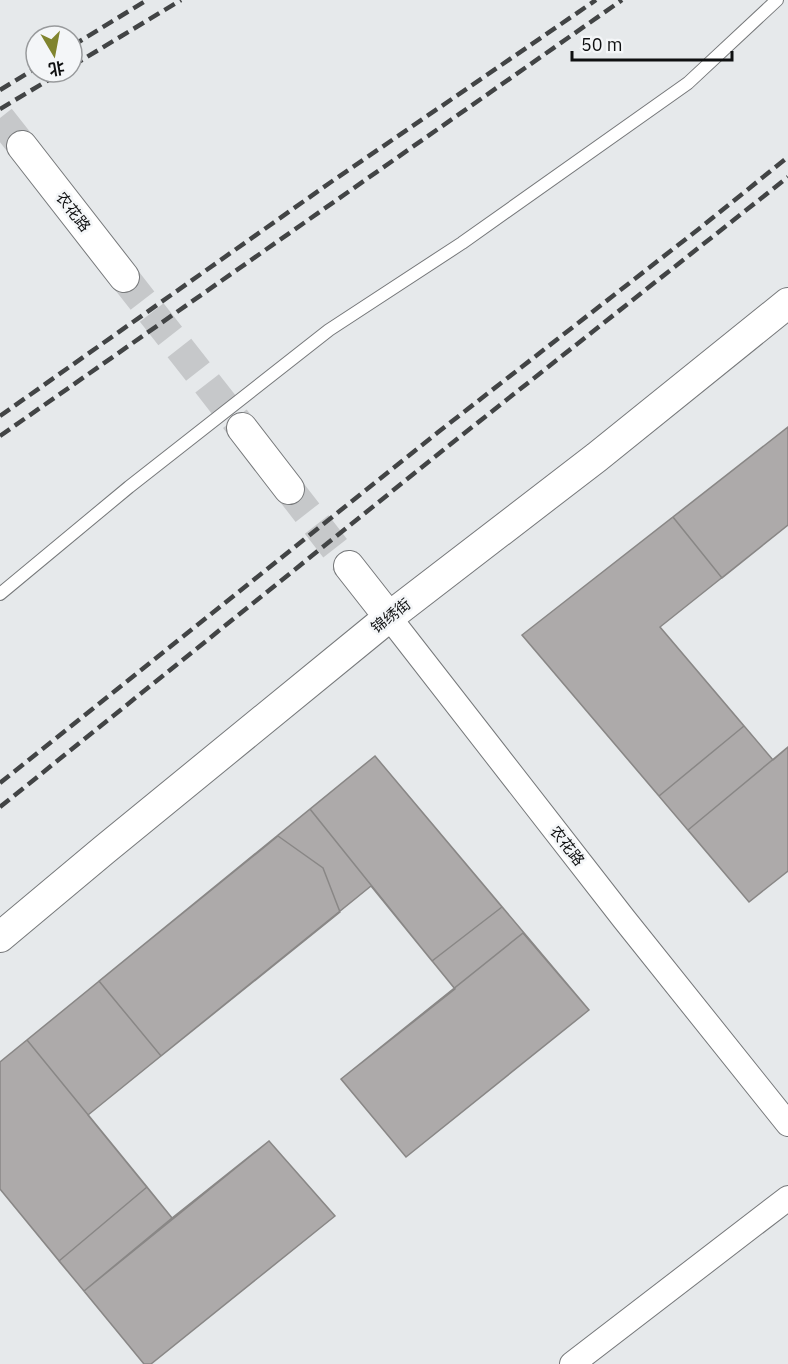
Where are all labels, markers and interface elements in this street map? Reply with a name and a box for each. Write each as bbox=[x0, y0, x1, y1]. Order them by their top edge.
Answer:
north arrow bbox=[24, 24, 84, 84]
scale bar bbox=[572, 24, 732, 62]
text: 50 m bbox=[581, 33, 623, 56]
text: 北 bbox=[47, 58, 66, 80]
street label: 农花路 bbox=[52, 188, 95, 235]
street label: 锦绣街 bbox=[367, 594, 414, 637]
street label: 农花路 bbox=[546, 822, 589, 869]

